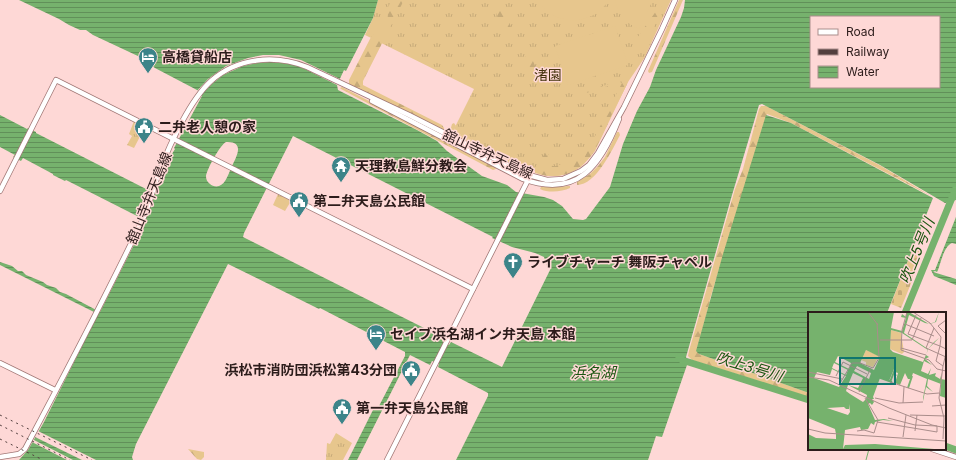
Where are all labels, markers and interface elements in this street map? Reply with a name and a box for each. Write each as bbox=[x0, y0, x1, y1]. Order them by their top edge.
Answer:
legend bbox=[810, 16, 940, 88]
text: Road bbox=[846, 24, 875, 39]
text: Railway bbox=[846, 44, 890, 59]
hotel icon: 高橋貸船店 bbox=[137, 46, 159, 74]
place label: 高橋貸船店 bbox=[162, 48, 232, 65]
text: Water bbox=[846, 64, 880, 79]
park label: 渚園 bbox=[534, 66, 562, 83]
public building icon: 二弁老人憩の家 bbox=[133, 116, 155, 144]
place label: 二弁老人憩の家 bbox=[158, 118, 256, 135]
street label: 舘山寺弁天島線 bbox=[440, 125, 536, 182]
street label: 舘山寺弁天島線 bbox=[122, 149, 175, 246]
temple icon: 天理教島鮮分教会 bbox=[330, 155, 352, 183]
place label: 天理教島鮮分教会 bbox=[355, 157, 467, 174]
public building icon: 第二弁天島公民館 bbox=[288, 190, 310, 218]
place label: 第二弁天島公民館 bbox=[313, 192, 425, 209]
water label: 吹上5号川 bbox=[895, 213, 939, 286]
church icon: ライブチャーチ 舞阪チャペル bbox=[502, 251, 524, 279]
place label: ライブチャーチ 舞阪チャペル bbox=[527, 253, 712, 270]
inset map bbox=[808, 312, 946, 450]
hotel icon: セイブ浜名湖イン弁天島 本館 bbox=[365, 323, 387, 351]
place label: セイブ浜名湖イン弁天島 本館 bbox=[390, 325, 575, 342]
water label: 吹上3号川 bbox=[713, 347, 787, 386]
public building icon: 浜松市消防団浜松第43分団 bbox=[400, 359, 422, 387]
place label: 浜松市消防団浜松第43分団 bbox=[224, 361, 397, 378]
water label: 浜名湖 bbox=[570, 363, 617, 382]
public building icon: 第一弁天島公民館 bbox=[331, 397, 353, 425]
place label: 第一弁天島公民館 bbox=[356, 399, 468, 416]

